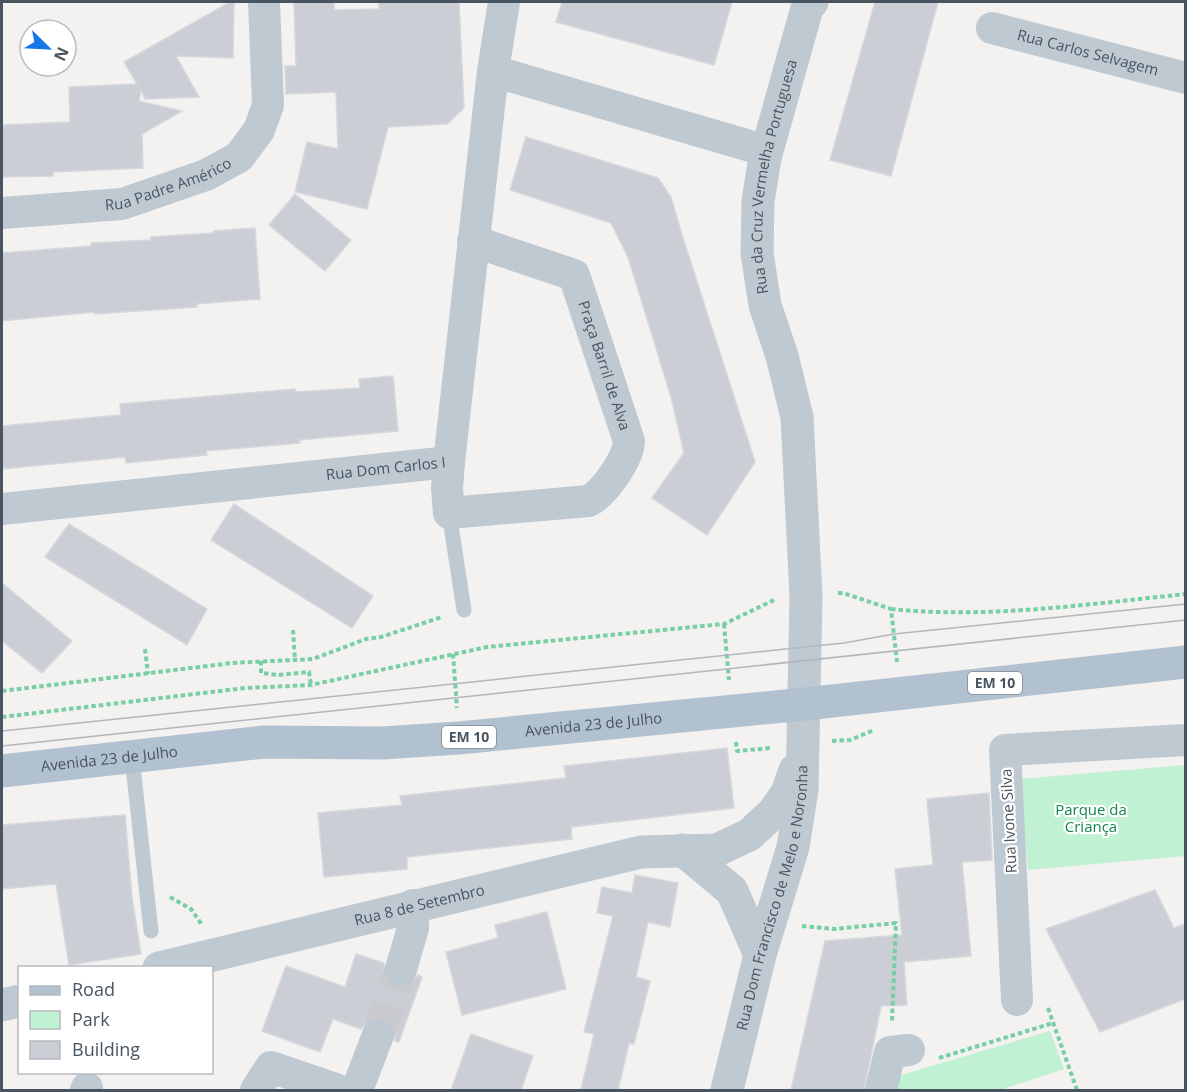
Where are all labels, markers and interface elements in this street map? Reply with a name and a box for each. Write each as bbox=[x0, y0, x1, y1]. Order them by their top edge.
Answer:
north arrow bbox=[18, 18, 78, 78]
street label: Rua Carlos Selvagem bbox=[1015, 24, 1161, 80]
text: N bbox=[49, 44, 74, 65]
street label: Rua da Cruz Vermelha Portuguesa bbox=[746, 57, 801, 296]
street label: Rua Padre Américo bbox=[104, 152, 235, 214]
street label: Praça Barril de Alva bbox=[574, 298, 636, 433]
street label: Rua Dom Carlos I bbox=[325, 451, 447, 484]
road number: EM 10 bbox=[968, 672, 1022, 694]
street label: Avenida 23 de Julho bbox=[524, 707, 663, 740]
road number: EM 10 bbox=[442, 726, 496, 748]
street label: Avenida 23 de Julho bbox=[40, 741, 179, 776]
street label: Rua Dom Francisco de Melo e Noronha bbox=[731, 765, 812, 1032]
street label: Rua Ivone Silva bbox=[995, 768, 1021, 874]
park label: Parque da Criança bbox=[1055, 799, 1127, 836]
street label: Rua 8 de Setembro bbox=[352, 879, 487, 930]
legend bbox=[18, 966, 213, 1074]
text: Road bbox=[72, 977, 115, 1001]
text: Park bbox=[72, 1007, 110, 1031]
text: Building bbox=[72, 1037, 140, 1061]

